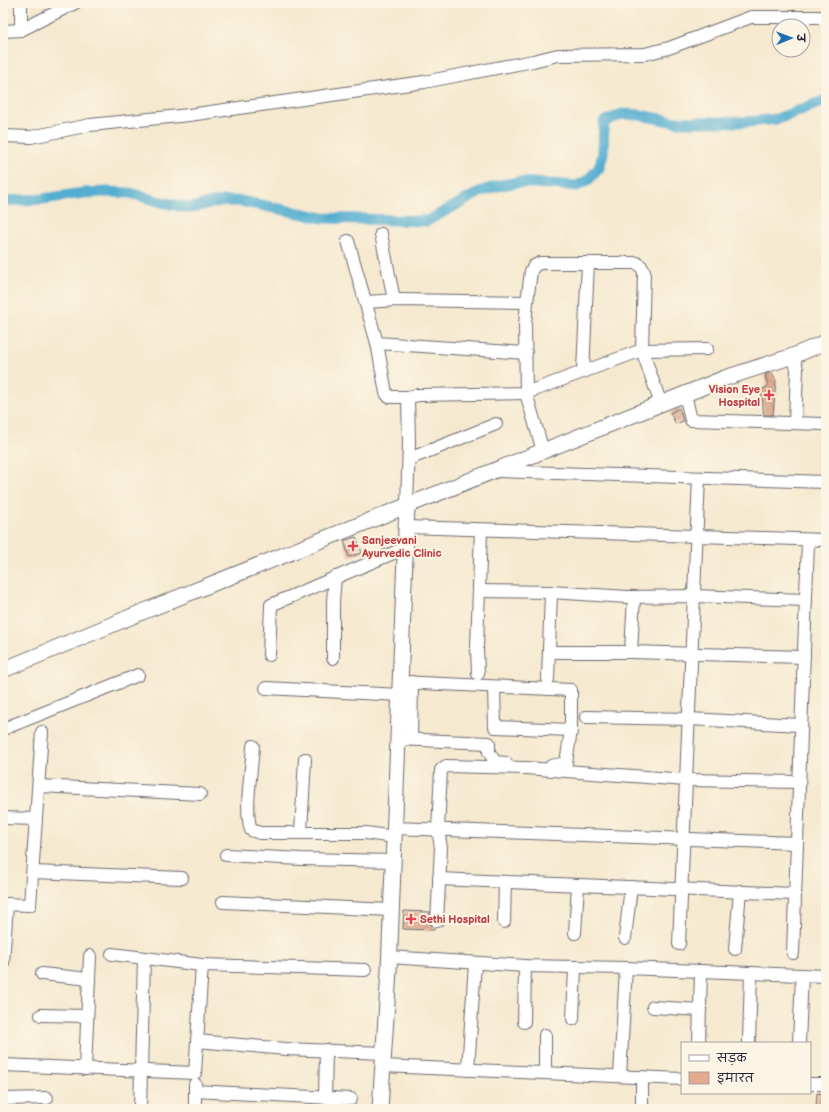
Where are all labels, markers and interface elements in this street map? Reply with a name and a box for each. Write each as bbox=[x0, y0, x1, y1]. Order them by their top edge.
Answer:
north arrow bbox=[771, 18, 811, 58]
text: उ bbox=[794, 33, 807, 43]
place label: Vision Eye Hospital bbox=[709, 383, 760, 409]
marker: Vision Eye Hospital bbox=[763, 389, 775, 401]
place label: Sanjeevani Ayurvedic Clinic bbox=[361, 534, 442, 560]
marker: Sanjeevani Ayurvedic Clinic bbox=[347, 540, 359, 552]
marker: Sethi Hospital bbox=[405, 913, 417, 925]
place label: Sethi Hospital bbox=[420, 913, 490, 926]
legend bbox=[681, 1042, 811, 1094]
text: सड़क bbox=[716, 1051, 748, 1066]
text: इमारत bbox=[717, 1071, 755, 1086]

